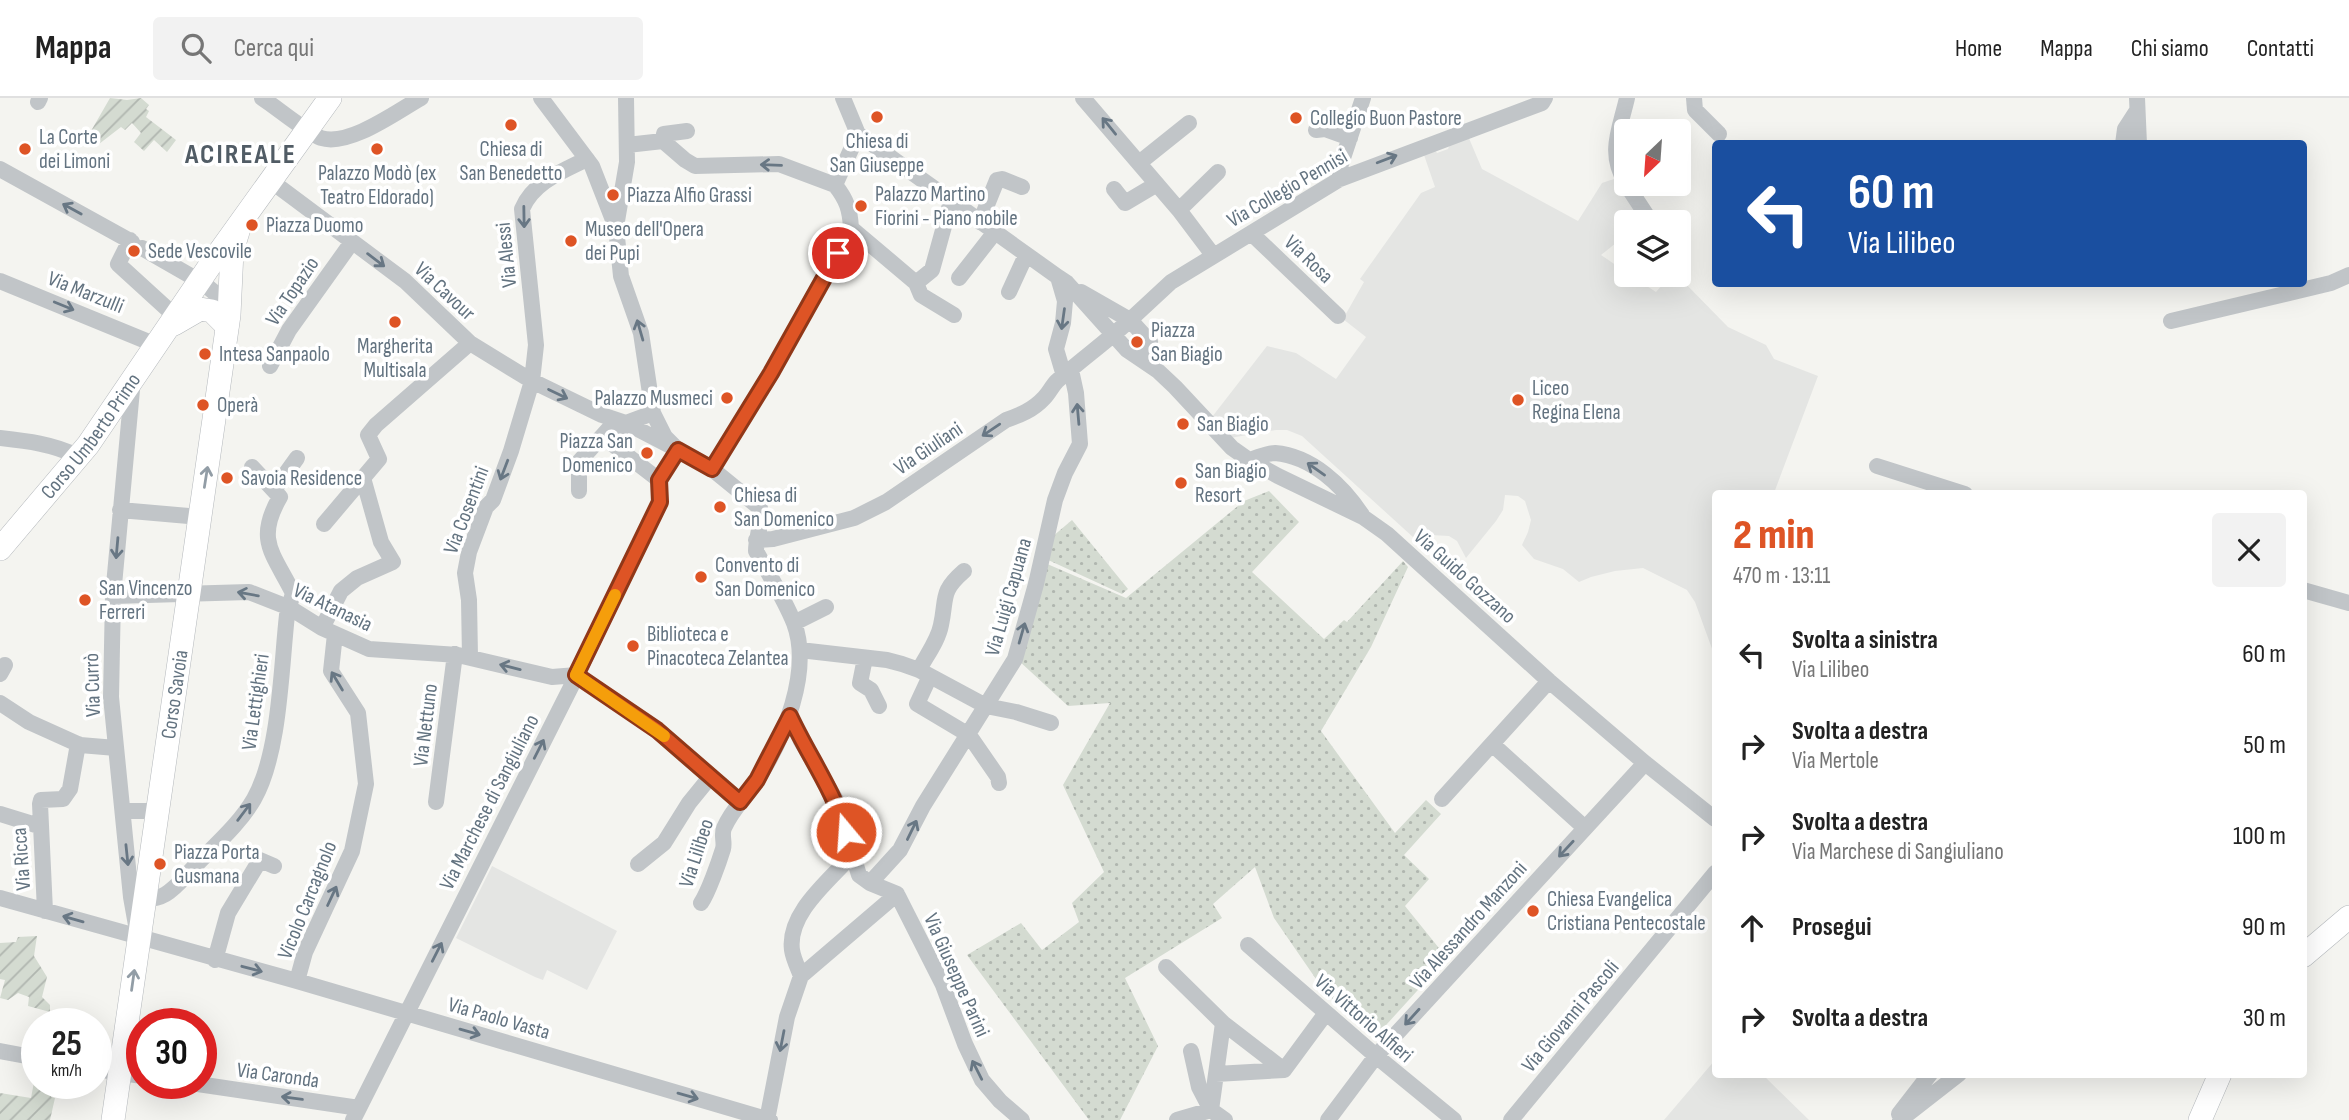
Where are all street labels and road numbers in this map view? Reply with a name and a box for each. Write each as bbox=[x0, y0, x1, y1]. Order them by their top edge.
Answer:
street label: Via Collegio Pennisi bbox=[1223, 144, 1352, 233]
street label: Via Alessi bbox=[491, 221, 522, 289]
street label: Via Rosa bbox=[1279, 230, 1338, 289]
street label: Via Topazio bbox=[260, 252, 324, 330]
street label: Via Cavour bbox=[409, 257, 480, 326]
street label: Via Marzulli bbox=[44, 266, 128, 319]
street label: Corso Umberto Primo bbox=[36, 369, 146, 504]
street label: Via Giuliani bbox=[889, 416, 967, 480]
street label: Via Cosentini bbox=[438, 463, 495, 558]
street label: Via Guido Gozzano bbox=[1408, 524, 1521, 629]
street label: Via Luigi Capuana bbox=[980, 535, 1037, 659]
street label: Via Atanasia bbox=[289, 578, 376, 637]
street label: Corso Savoia bbox=[156, 648, 194, 741]
street label: Via Lettighieri bbox=[236, 652, 275, 752]
street label: Via Currò bbox=[79, 653, 106, 717]
street label: Via Nettuno bbox=[408, 682, 443, 768]
street label: Via Marchese di Sangiuliano bbox=[434, 710, 544, 894]
street label: Via Lilibeo bbox=[674, 816, 719, 891]
street label: Via Ricca bbox=[7, 827, 36, 891]
street label: Vicolo Carcagnolo bbox=[272, 838, 342, 963]
street label: Via Alessandro Manzoni bbox=[1405, 856, 1532, 994]
street label: Via Giuseppe Parini bbox=[918, 910, 995, 1041]
street label: Via Giovanni Pascoli bbox=[1516, 955, 1624, 1077]
street label: Via Vittorio Alfieri bbox=[1309, 969, 1418, 1068]
street label: Via Paolo Vasta bbox=[445, 992, 553, 1045]
street label: Via Caronda bbox=[235, 1057, 321, 1094]

